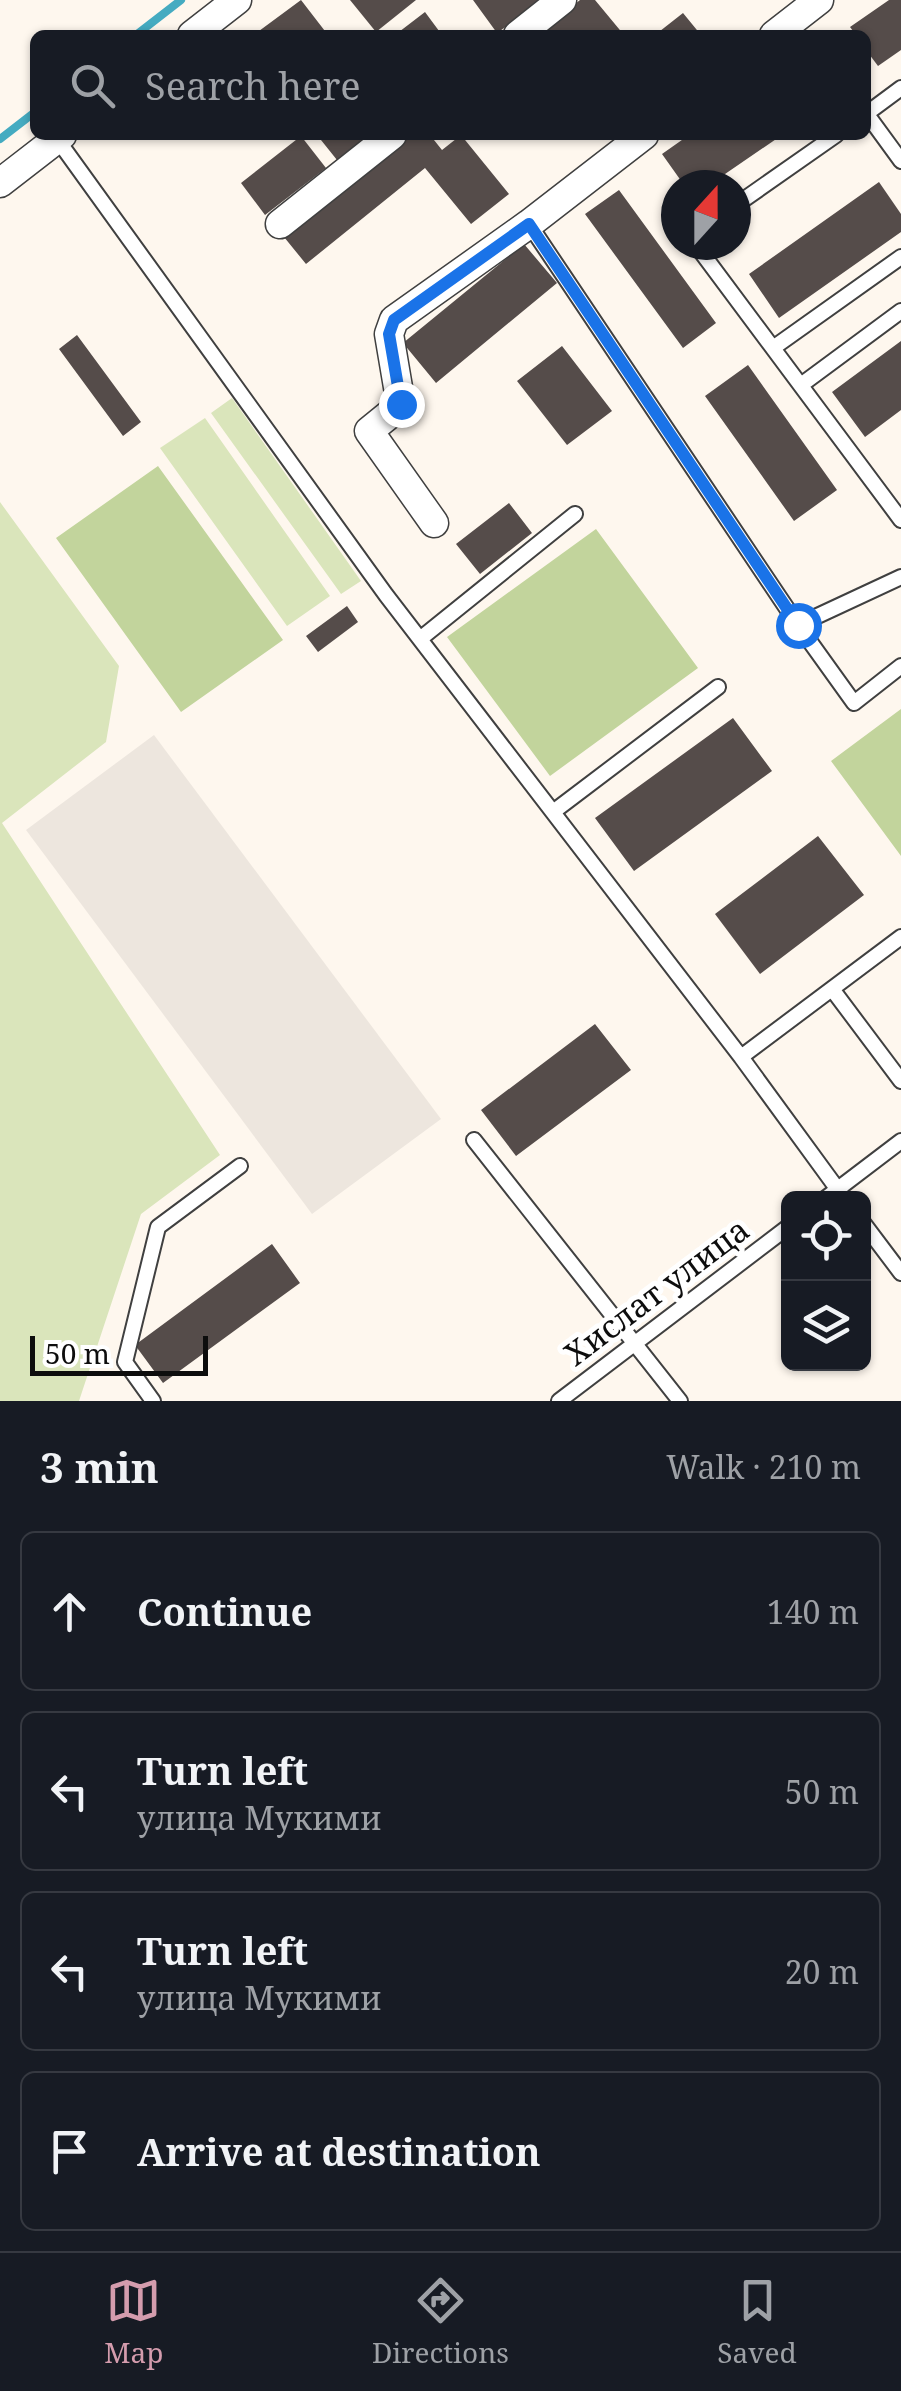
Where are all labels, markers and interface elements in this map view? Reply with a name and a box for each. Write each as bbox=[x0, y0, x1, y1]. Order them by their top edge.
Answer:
search box bbox=[30, 30, 871, 140]
icon: search bbox=[65, 58, 120, 113]
text: Search here bbox=[145, 59, 361, 111]
north arrow bbox=[661, 170, 751, 260]
route end bbox=[379, 382, 425, 428]
route start bbox=[776, 603, 822, 649]
map controls bbox=[781, 1191, 871, 1371]
button: locate bbox=[781, 1191, 871, 1281]
street label: Хислат улица bbox=[555, 1207, 757, 1374]
button: layers bbox=[781, 1281, 871, 1371]
scale bar bbox=[30, 1331, 208, 1376]
text: 50 m bbox=[45, 1334, 110, 1372]
text: 3 min bbox=[40, 1438, 159, 1495]
text: Walk · 210 m bbox=[666, 1445, 861, 1488]
icon: ahead bbox=[42, 1584, 97, 1639]
text: Continue bbox=[137, 1585, 312, 1637]
text: 140 m bbox=[767, 1590, 859, 1633]
text: Turn left bbox=[137, 1744, 308, 1796]
icon: left bbox=[42, 1764, 97, 1819]
text: 50 m bbox=[785, 1770, 859, 1813]
text: улица Мукими bbox=[137, 1796, 381, 1839]
text: Turn left bbox=[137, 1924, 308, 1976]
icon: left bbox=[42, 1944, 97, 1999]
text: 20 m bbox=[785, 1950, 859, 1993]
text: улица Мукими bbox=[137, 1976, 381, 2019]
icon: arrive bbox=[42, 2124, 97, 2179]
text: Arrive at destination bbox=[137, 2125, 541, 2177]
tab: Map bbox=[104, 2273, 163, 2371]
tab: Directions bbox=[372, 2273, 509, 2371]
tab: Saved bbox=[717, 2273, 797, 2371]

